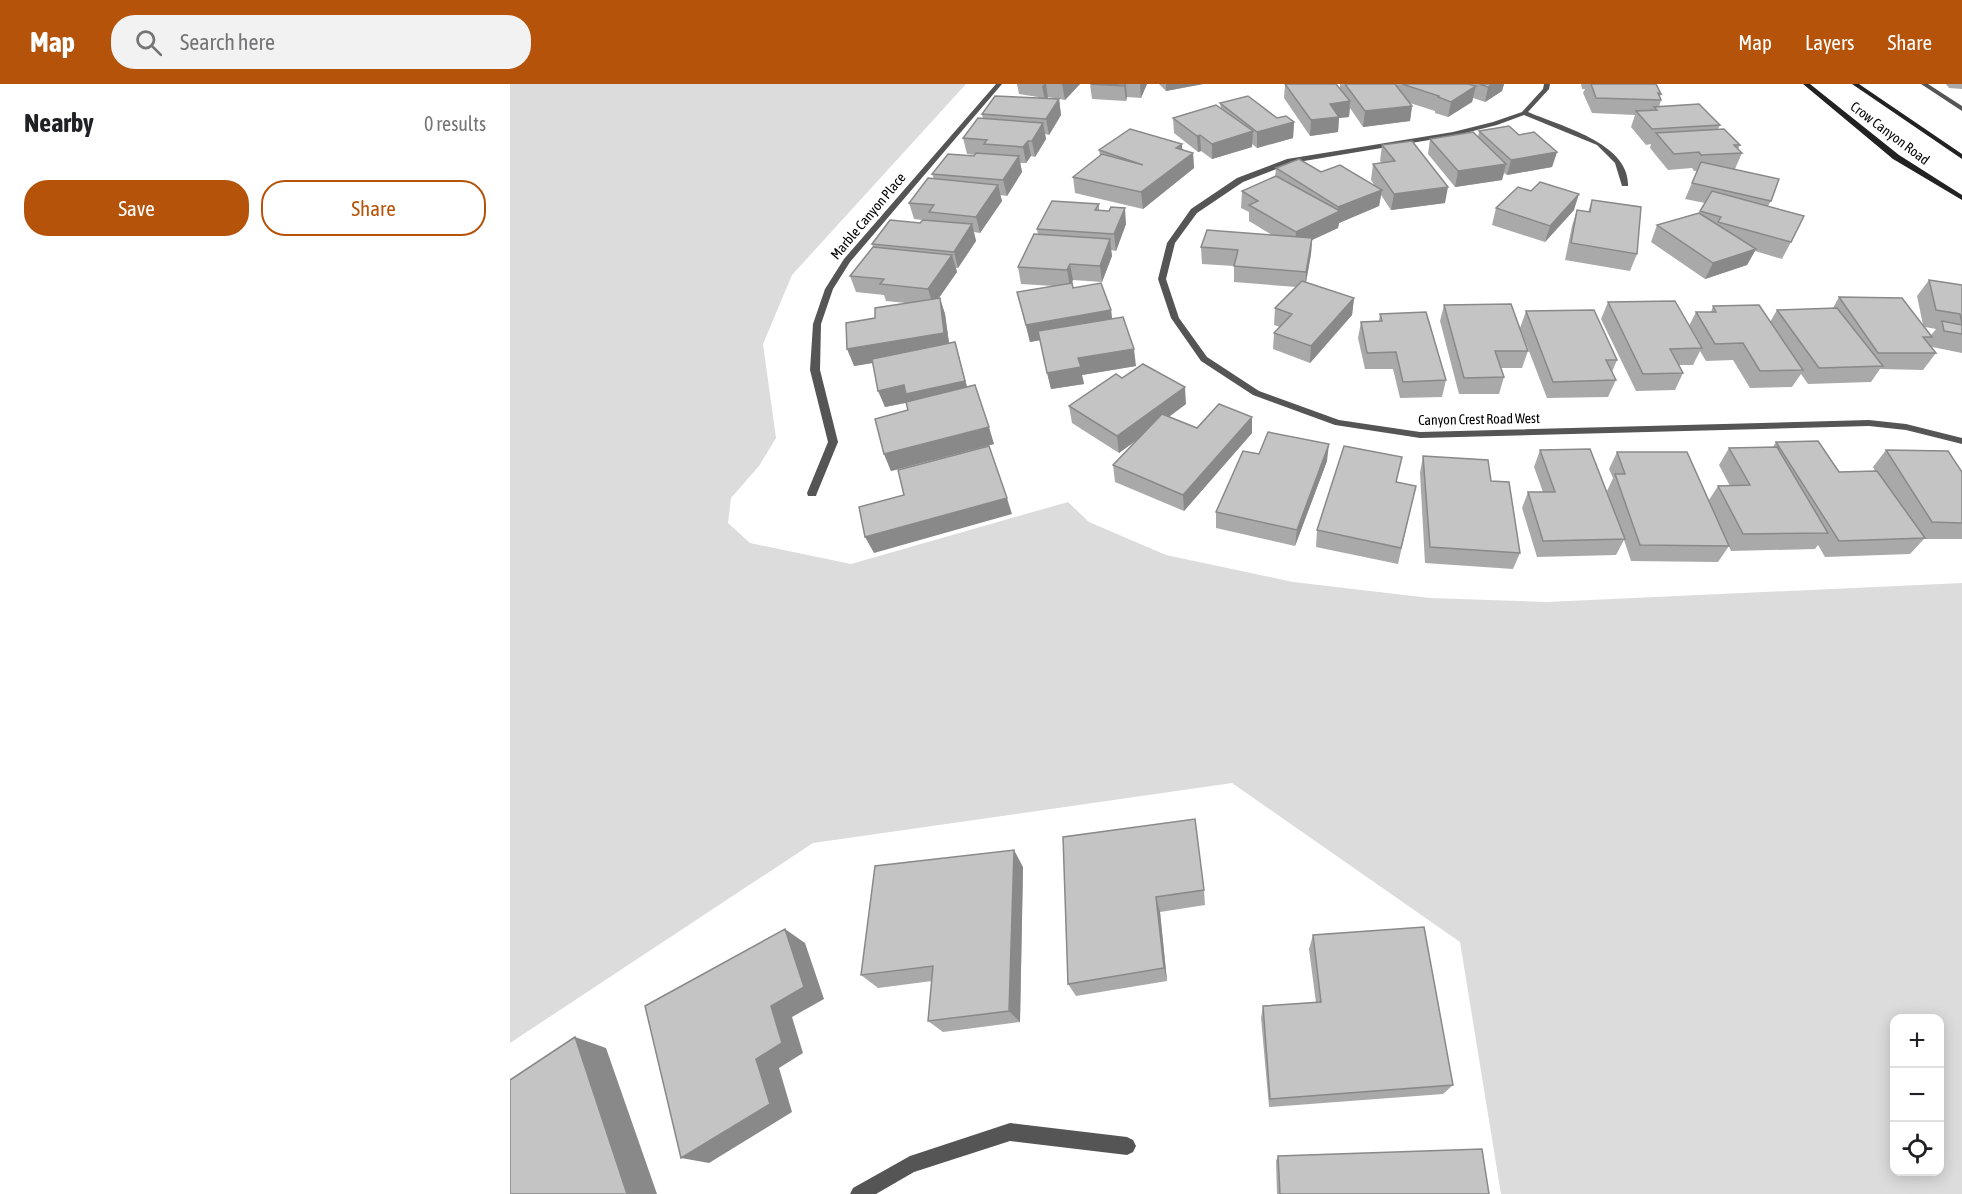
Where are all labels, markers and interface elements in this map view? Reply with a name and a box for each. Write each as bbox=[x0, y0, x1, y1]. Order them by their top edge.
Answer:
search box bbox=[111, 15, 531, 69]
text: Map bbox=[30, 26, 75, 58]
icon: search bbox=[132, 26, 165, 59]
text: Search here bbox=[180, 29, 275, 55]
text: Map bbox=[1738, 30, 1772, 54]
text: Layers bbox=[1805, 30, 1855, 54]
text: Share bbox=[1888, 30, 1932, 54]
street label: Crow Canyon Road bbox=[1847, 98, 1933, 168]
text: Nearby bbox=[24, 108, 94, 138]
text: 0 results bbox=[424, 112, 486, 135]
street label: Marble Canyon Place bbox=[827, 170, 909, 262]
button: Save bbox=[24, 180, 249, 236]
button: Share bbox=[261, 180, 486, 236]
street label: Canyon Crest Road West bbox=[1418, 410, 1540, 428]
map controls bbox=[1890, 1014, 1944, 1176]
button: + bbox=[1890, 1014, 1944, 1068]
button: − bbox=[1890, 1068, 1944, 1122]
button: locate bbox=[1890, 1122, 1944, 1176]

